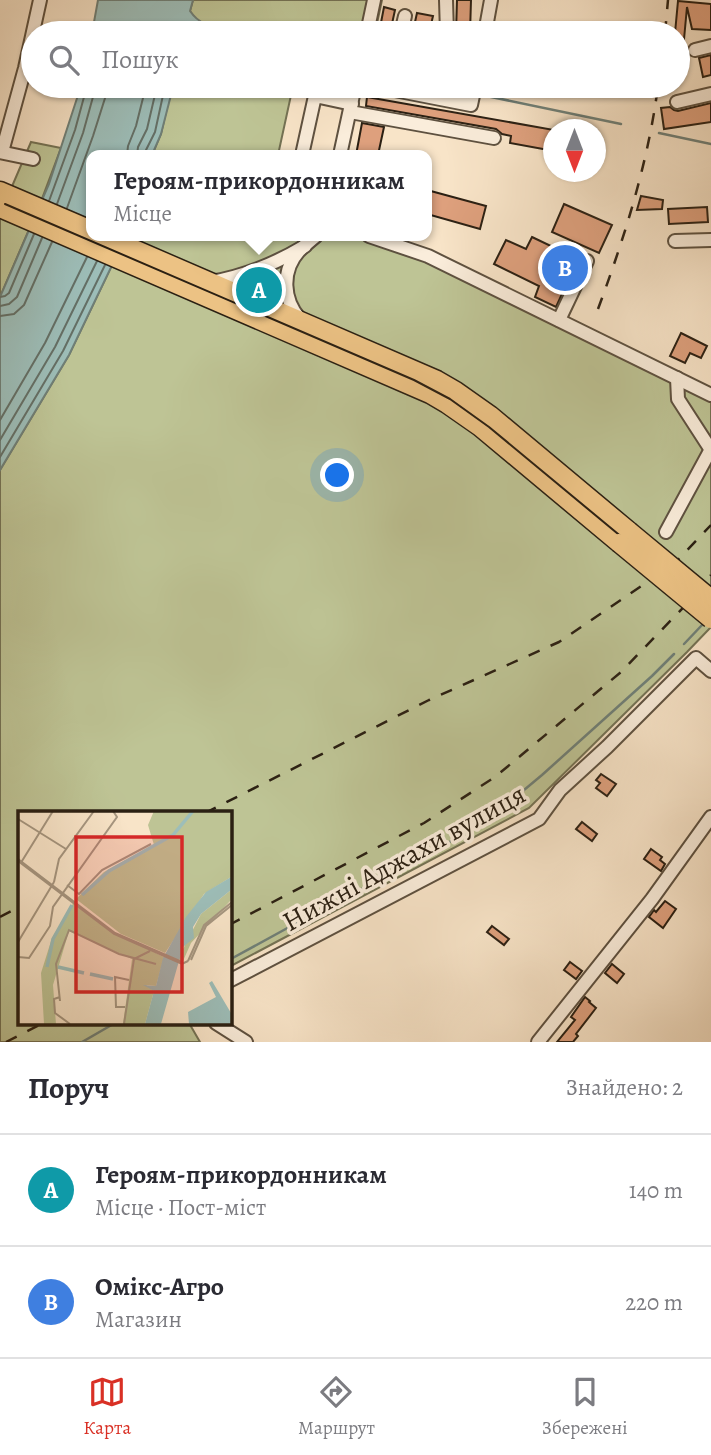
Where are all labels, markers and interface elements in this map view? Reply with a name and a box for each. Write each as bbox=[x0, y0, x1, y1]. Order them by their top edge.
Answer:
search box bbox=[21, 21, 690, 98]
icon: search bbox=[45, 41, 83, 79]
text: Пошук bbox=[101, 42, 179, 77]
north arrow bbox=[543, 119, 606, 182]
popup bbox=[86, 150, 432, 241]
text: Героям-прикордонникам bbox=[113, 163, 405, 198]
text: Місце bbox=[113, 198, 172, 229]
pin: B bbox=[542, 242, 588, 294]
pin: A bbox=[236, 264, 282, 316]
your location bbox=[320, 458, 354, 492]
street label: Нижні Аджахи вулиця bbox=[276, 775, 532, 941]
inset map bbox=[18, 811, 231, 1024]
text: Поруч bbox=[28, 1068, 109, 1108]
text: Знайдено: 2 bbox=[566, 1072, 683, 1103]
text: Героям-прикордонникам bbox=[95, 1157, 387, 1192]
text: A bbox=[44, 1175, 58, 1206]
text: 140 m bbox=[629, 1175, 683, 1206]
text: Місце · Пост-міст bbox=[95, 1192, 266, 1223]
text: Омiкс-Агро bbox=[95, 1269, 224, 1304]
text: B bbox=[44, 1287, 58, 1318]
text: 220 m bbox=[625, 1287, 683, 1318]
text: Магазин bbox=[95, 1304, 182, 1335]
tab: Карта bbox=[83, 1373, 131, 1441]
tab: Маршрут bbox=[298, 1373, 375, 1441]
tab: Збережені bbox=[542, 1373, 628, 1441]

